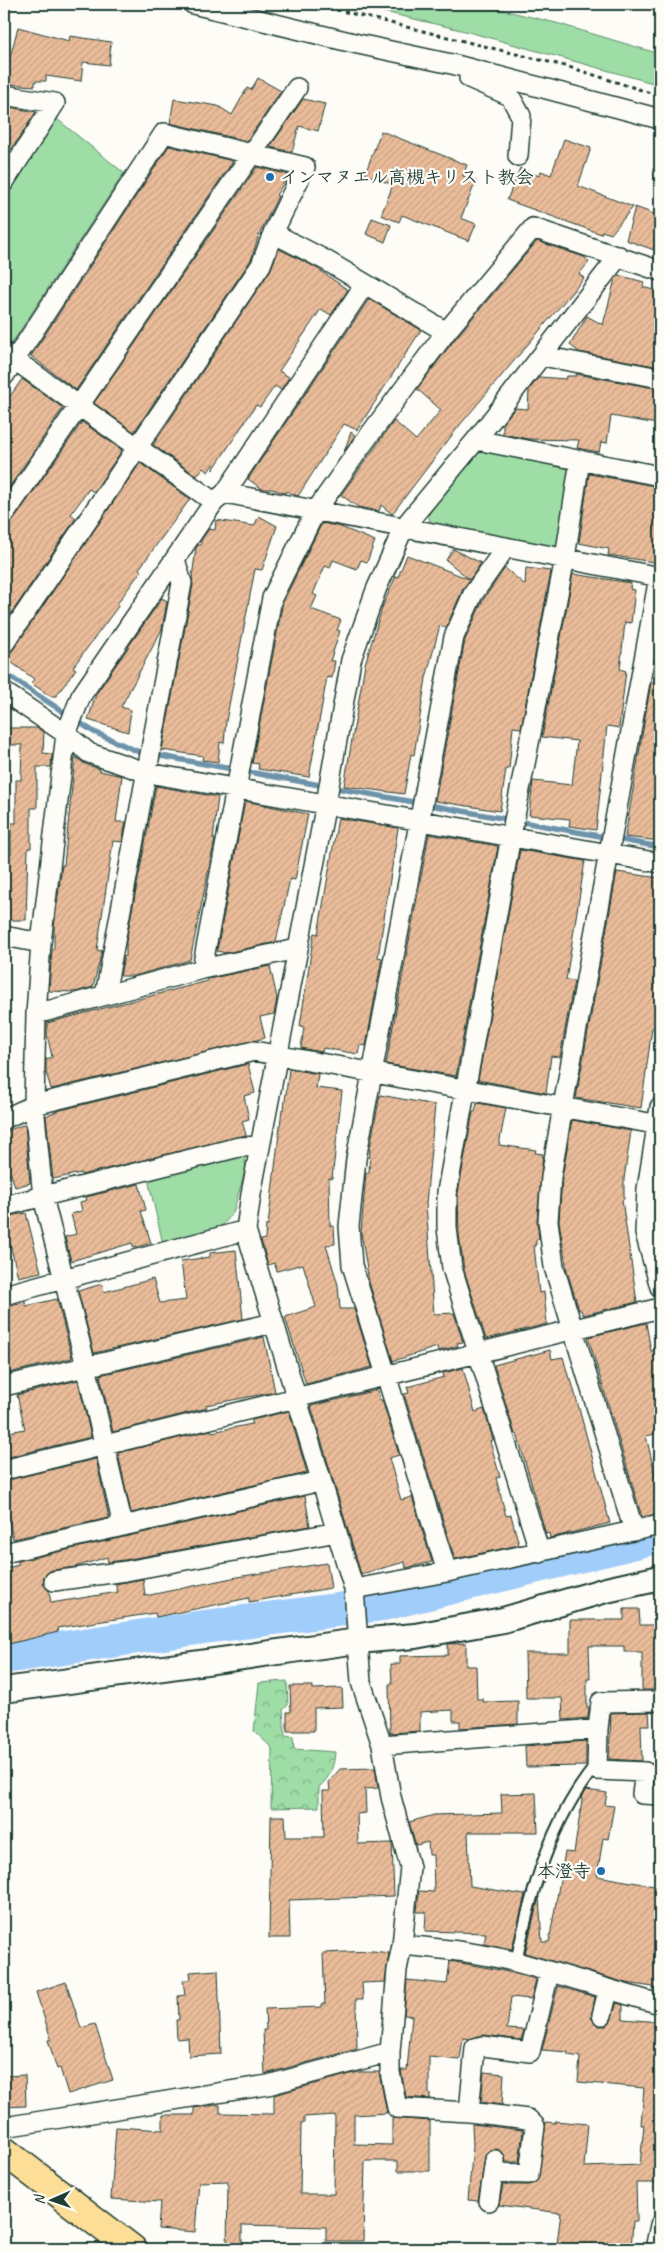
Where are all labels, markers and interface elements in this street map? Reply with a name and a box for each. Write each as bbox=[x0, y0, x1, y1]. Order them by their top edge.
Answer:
place label: インマヌエル高槻キリスト教会 bbox=[280, 166, 534, 188]
marker: インマヌエル高槻キリスト教会 bbox=[264, 171, 276, 183]
place label: 本澄寺 bbox=[537, 1860, 591, 1882]
marker: 本澄寺 bbox=[595, 1865, 607, 1877]
north arrow bbox=[28, 2176, 78, 2226]
text: N bbox=[31, 2193, 48, 2205]

